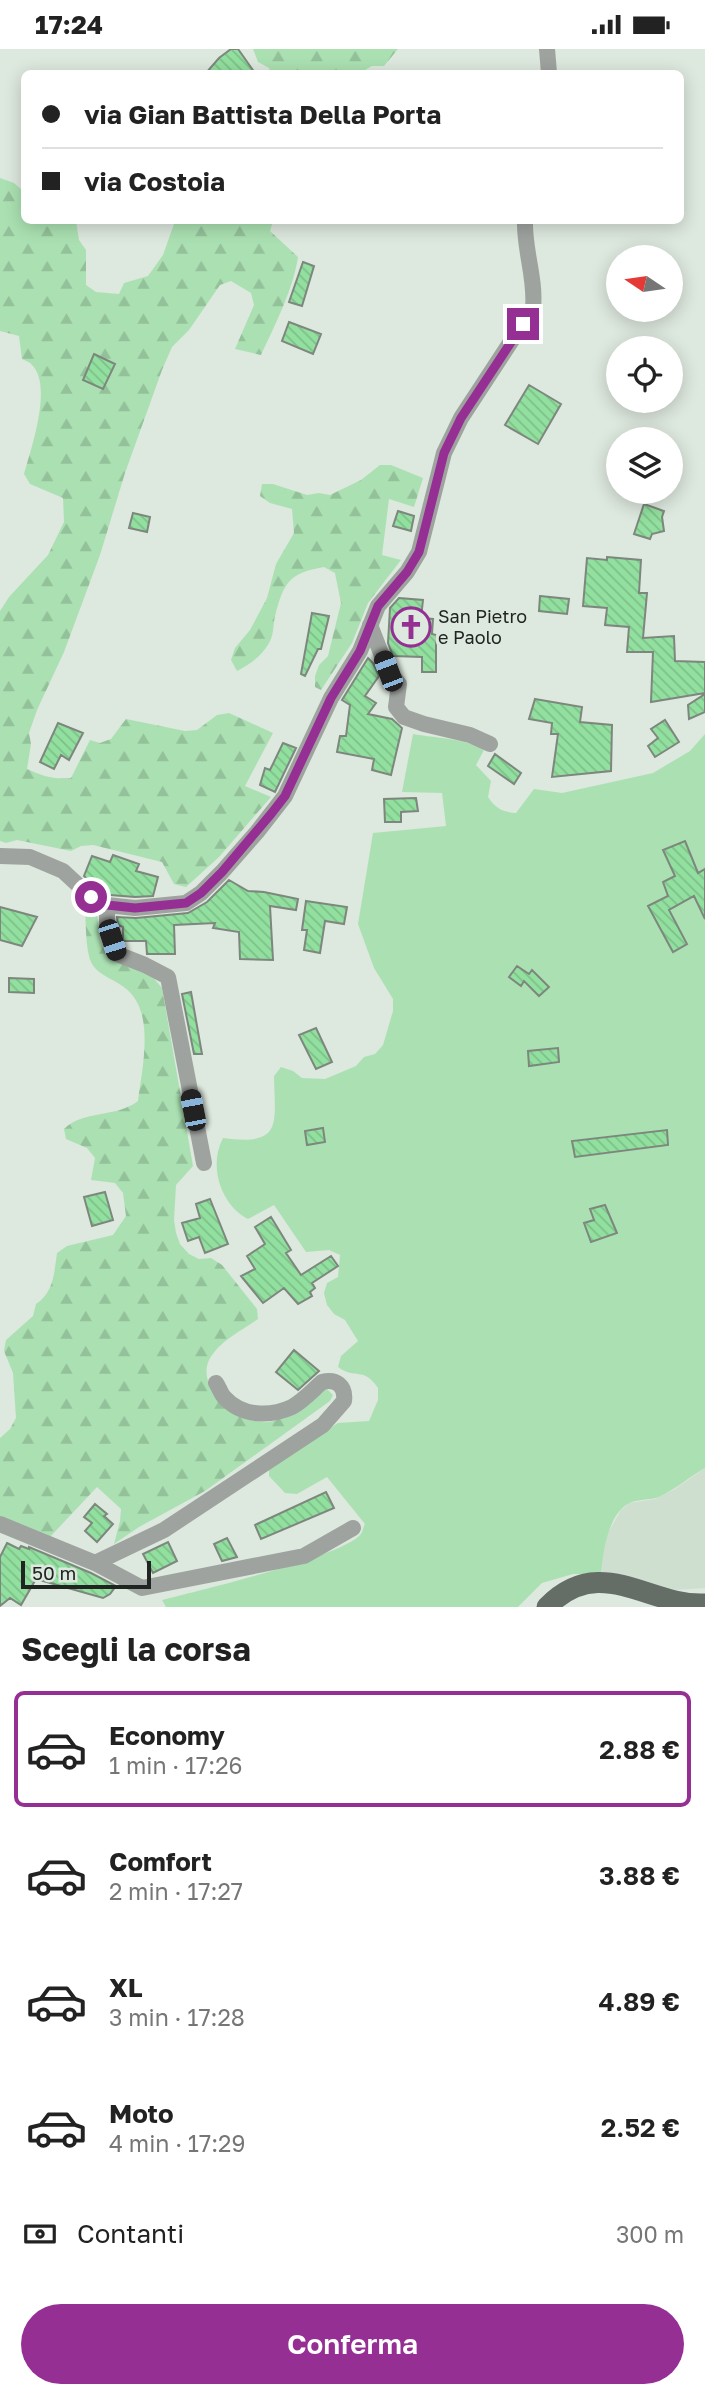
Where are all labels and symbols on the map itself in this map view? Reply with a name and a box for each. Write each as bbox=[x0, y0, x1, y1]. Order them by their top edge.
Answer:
north arrow bbox=[606, 245, 682, 322]
route end bbox=[507, 308, 539, 340]
place label: San Pietro e Paolo bbox=[438, 605, 527, 648]
church icon: San Pietro e Paolo bbox=[390, 606, 432, 648]
car bbox=[371, 648, 406, 694]
route start bbox=[75, 881, 107, 913]
car bbox=[96, 917, 129, 963]
car bbox=[179, 1087, 208, 1133]
scale bar bbox=[21, 1558, 150, 1590]

